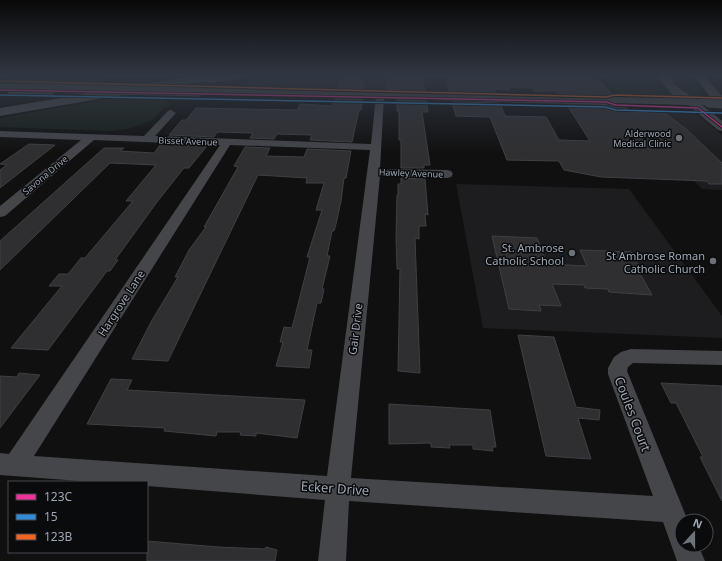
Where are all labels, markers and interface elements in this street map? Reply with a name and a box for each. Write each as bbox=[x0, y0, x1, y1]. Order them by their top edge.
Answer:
place label: Alderwood Medical Clinic bbox=[613, 127, 672, 150]
street label: Bisset Avenue bbox=[158, 133, 218, 149]
marker: Alderwood Medical Clinic bbox=[674, 133, 684, 143]
street label: Savona Drive bbox=[20, 152, 70, 198]
street label: Hawley Avenue bbox=[379, 165, 443, 181]
place label: St. Ambrose Catholic School bbox=[485, 240, 564, 268]
marker: St. Ambrose Catholic School bbox=[567, 248, 577, 258]
place label: St Ambrose Roman Catholic Church bbox=[606, 248, 705, 276]
marker: St Ambrose Roman Catholic Church bbox=[708, 256, 718, 266]
street label: Hargrove Lane bbox=[94, 267, 148, 339]
street label: Gair Drive bbox=[344, 302, 366, 356]
street label: Coules Court bbox=[611, 374, 656, 454]
street label: Ecker Drive bbox=[300, 477, 370, 499]
legend bbox=[8, 481, 148, 553]
text: 123C bbox=[44, 488, 73, 505]
text: 15 bbox=[44, 508, 58, 525]
north arrow bbox=[674, 513, 714, 553]
text: N bbox=[691, 515, 705, 532]
text: 123B bbox=[44, 528, 73, 545]

